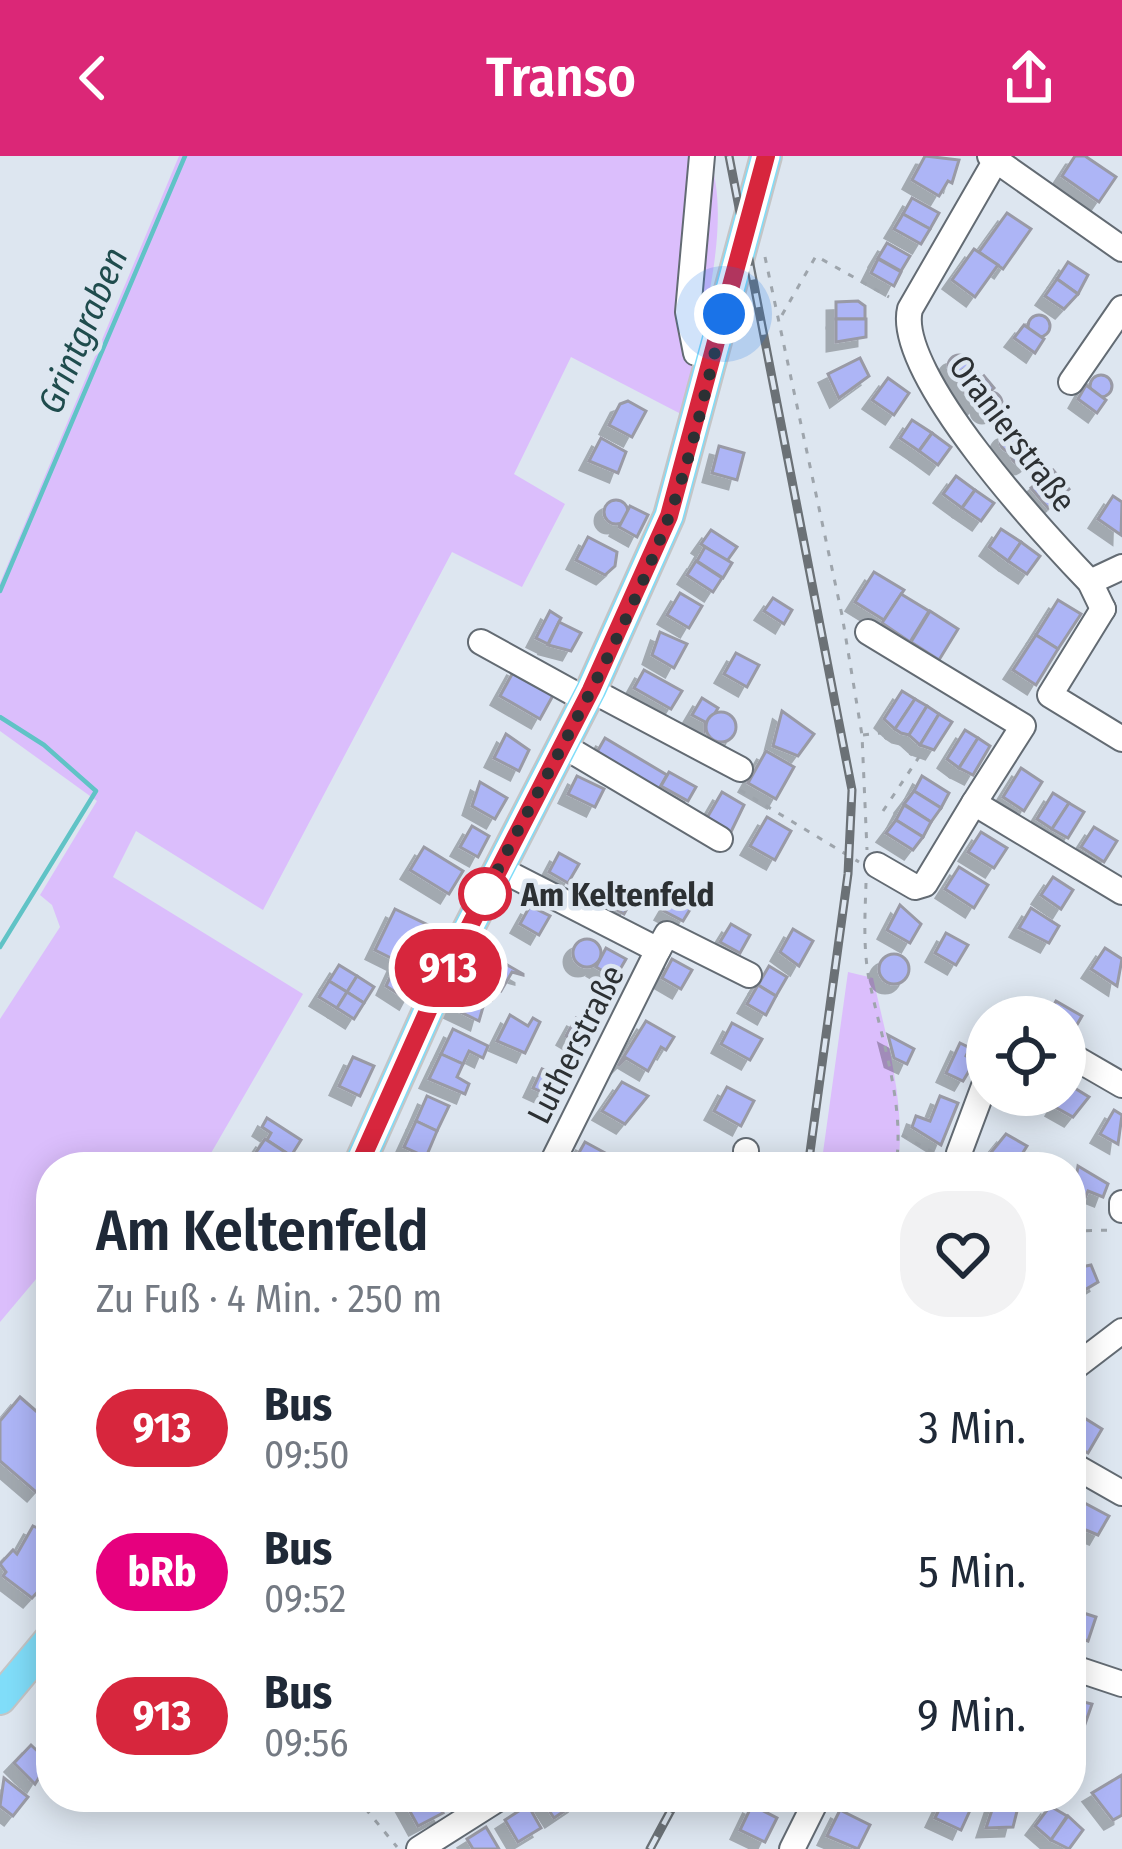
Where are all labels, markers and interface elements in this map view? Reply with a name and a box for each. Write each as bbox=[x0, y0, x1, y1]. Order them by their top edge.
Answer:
icon: back bbox=[60, 45, 126, 111]
icon: share bbox=[996, 45, 1062, 111]
text: Transo bbox=[486, 46, 636, 110]
water label: Grintgraben bbox=[28, 241, 137, 420]
your location bbox=[694, 284, 754, 344]
street label: Oranierstraße bbox=[940, 347, 1084, 520]
marker: Am Keltenfeld bbox=[460, 869, 510, 919]
place label: Am Keltenfeld bbox=[520, 875, 714, 915]
line badge: 913 bbox=[379, 929, 517, 1007]
text: 913 bbox=[419, 943, 477, 993]
street label: Lutherstraße bbox=[519, 959, 633, 1130]
map controls bbox=[966, 996, 1086, 1116]
button: locate bbox=[966, 996, 1086, 1116]
button: heart bbox=[900, 1191, 1026, 1317]
text: Am Keltenfeld bbox=[96, 1197, 428, 1265]
text: Zu Fuß · 4 Min. · 250 m bbox=[96, 1276, 442, 1322]
text: Bus bbox=[264, 1378, 332, 1432]
text: 3 Min. bbox=[919, 1401, 1026, 1455]
text: 913 bbox=[133, 1403, 191, 1453]
text: 09:50 bbox=[264, 1432, 350, 1478]
text: Bus bbox=[264, 1522, 332, 1576]
text: 5 Min. bbox=[918, 1545, 1026, 1599]
text: bRb bbox=[127, 1547, 197, 1597]
text: 09:52 bbox=[264, 1576, 346, 1622]
text: Bus bbox=[264, 1666, 332, 1720]
text: 9 Min. bbox=[917, 1689, 1026, 1743]
text: 913 bbox=[133, 1691, 191, 1741]
text: 09:56 bbox=[264, 1720, 349, 1766]

